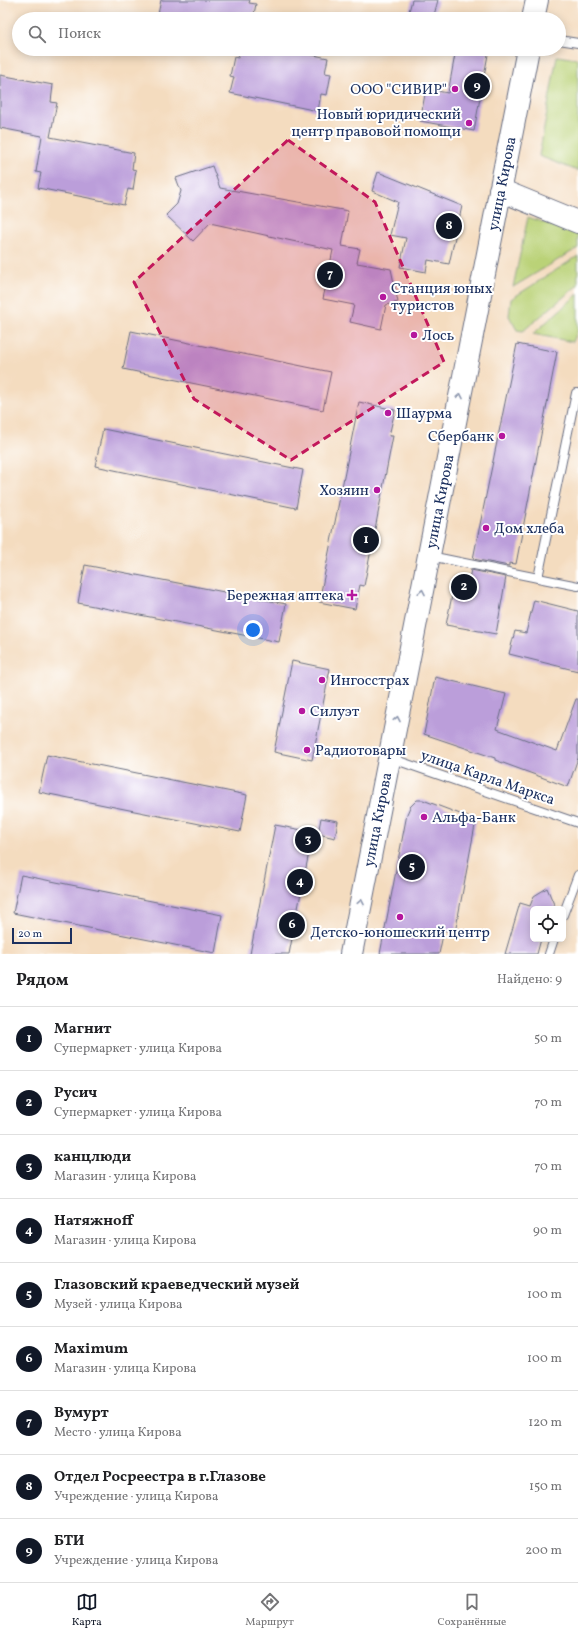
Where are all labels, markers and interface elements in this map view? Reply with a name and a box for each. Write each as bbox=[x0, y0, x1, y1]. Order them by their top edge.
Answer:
search box bbox=[12, 12, 566, 56]
icon: search bbox=[26, 23, 48, 45]
text: Поиск bbox=[58, 24, 101, 45]
pin: 9 bbox=[464, 71, 490, 101]
place label: ООО "СИВИР" bbox=[350, 80, 447, 101]
marker: ООО "СИВИР" bbox=[450, 84, 460, 94]
place label: Новый юридический центр правовой помощи bbox=[291, 105, 461, 143]
marker: Новый юридический центр правовой помощи bbox=[464, 118, 474, 128]
street label: улица Кирова bbox=[484, 135, 523, 233]
pin: 8 bbox=[436, 211, 462, 241]
pin: 7 bbox=[317, 260, 343, 290]
place label: Станция юных туристов bbox=[391, 279, 493, 317]
marker: Станция юных туристов bbox=[378, 292, 388, 302]
place label: Лось bbox=[422, 326, 454, 347]
marker: Лось bbox=[409, 330, 419, 340]
one-way arrow bbox=[455, 392, 464, 399]
place label: Шаурма bbox=[396, 404, 452, 425]
marker: Шаурма bbox=[383, 408, 393, 418]
place label: Сбербанк bbox=[428, 427, 494, 448]
marker: Сбербанк bbox=[497, 431, 507, 441]
street label: улица Кирова bbox=[421, 453, 460, 551]
place label: Хозяин bbox=[319, 481, 369, 502]
marker: Хозяин bbox=[372, 485, 382, 495]
place label: Дом хлеба bbox=[494, 519, 564, 540]
marker: Дом хлеба bbox=[481, 523, 491, 533]
pin: 1 bbox=[353, 525, 379, 555]
pin: 2 bbox=[451, 572, 477, 602]
place label: Бережная аптека bbox=[226, 586, 344, 607]
one-way arrow bbox=[417, 589, 425, 595]
marker: Бережная аптека bbox=[347, 590, 357, 600]
your location bbox=[243, 620, 263, 640]
place label: Ингосстрах bbox=[330, 671, 410, 692]
marker: Ингосстрах bbox=[317, 675, 327, 685]
place label: Силуэт bbox=[310, 702, 360, 723]
marker: Силуэт bbox=[297, 706, 307, 716]
one-way arrow bbox=[392, 716, 400, 723]
place label: Радиотовары bbox=[315, 741, 406, 762]
marker: Радиотовары bbox=[302, 745, 312, 755]
street label: улица Карла Маркса bbox=[418, 746, 557, 811]
street label: улица Кирова bbox=[359, 771, 398, 869]
place label: Альфа-Банк bbox=[432, 808, 516, 829]
marker: Альфа-Банк bbox=[419, 812, 429, 822]
pin: 3 bbox=[295, 825, 321, 855]
pin: 5 bbox=[399, 852, 425, 882]
pin: 4 bbox=[287, 867, 313, 897]
one-way arrow bbox=[357, 899, 365, 905]
map controls bbox=[530, 906, 566, 942]
button: locate bbox=[530, 906, 566, 942]
pin: 6 bbox=[279, 910, 305, 940]
marker: Детско-юношеский центр bbox=[395, 912, 405, 922]
place label: Детско-юношеский центр bbox=[310, 923, 490, 944]
scale bar bbox=[12, 926, 72, 945]
text: 20 m bbox=[18, 927, 42, 942]
text: Рядом bbox=[16, 969, 69, 992]
text: Найдено: 9 bbox=[497, 971, 562, 989]
text: Магнит bbox=[54, 1019, 111, 1040]
text: 1 bbox=[26, 1030, 32, 1048]
text: 50 m bbox=[534, 1030, 562, 1048]
text: Супермаркет · улица Кирова bbox=[54, 1040, 222, 1058]
text: Русич bbox=[54, 1083, 97, 1104]
text: 2 bbox=[26, 1094, 32, 1112]
text: 70 m bbox=[534, 1094, 562, 1112]
text: Супермаркет · улица Кирова bbox=[54, 1104, 222, 1122]
text: канцлюди bbox=[54, 1147, 131, 1168]
text: 3 bbox=[26, 1158, 32, 1176]
text: 70 m bbox=[534, 1158, 562, 1176]
text: Магазин · улица Кирова bbox=[54, 1168, 197, 1186]
text: Натяжноff bbox=[54, 1211, 133, 1232]
text: 4 bbox=[25, 1222, 33, 1240]
text: 90 m bbox=[533, 1222, 562, 1240]
text: Магазин · улица Кирова bbox=[54, 1232, 197, 1250]
text: Глазовский краеведческий музей bbox=[54, 1275, 300, 1296]
text: 5 bbox=[26, 1286, 32, 1304]
text: 100 m bbox=[527, 1286, 562, 1304]
text: Музей · улица Кирова bbox=[54, 1296, 183, 1314]
text: Maximum bbox=[54, 1339, 128, 1360]
text: 6 bbox=[25, 1350, 33, 1368]
text: 100 m bbox=[527, 1350, 562, 1368]
text: Магазин · улица Кирова bbox=[54, 1360, 197, 1378]
text: Вумурт bbox=[54, 1403, 109, 1424]
text: 7 bbox=[26, 1414, 32, 1432]
text: 120 m bbox=[528, 1414, 562, 1432]
text: Место · улица Кирова bbox=[54, 1424, 182, 1442]
text: Отдел Росреестра в г.Глазове bbox=[54, 1467, 266, 1488]
text: 8 bbox=[25, 1478, 33, 1496]
text: 150 m bbox=[529, 1478, 562, 1496]
text: Учреждение · улица Кирова bbox=[54, 1488, 218, 1506]
text: БТИ bbox=[54, 1531, 85, 1552]
text: 9 bbox=[25, 1542, 33, 1560]
text: 200 m bbox=[525, 1542, 562, 1560]
text: Учреждение · улица Кирова bbox=[54, 1552, 218, 1570]
tab: Карта bbox=[72, 1591, 102, 1630]
tab: Маршрут bbox=[245, 1591, 294, 1630]
tab: Сохранённые bbox=[438, 1591, 506, 1630]

